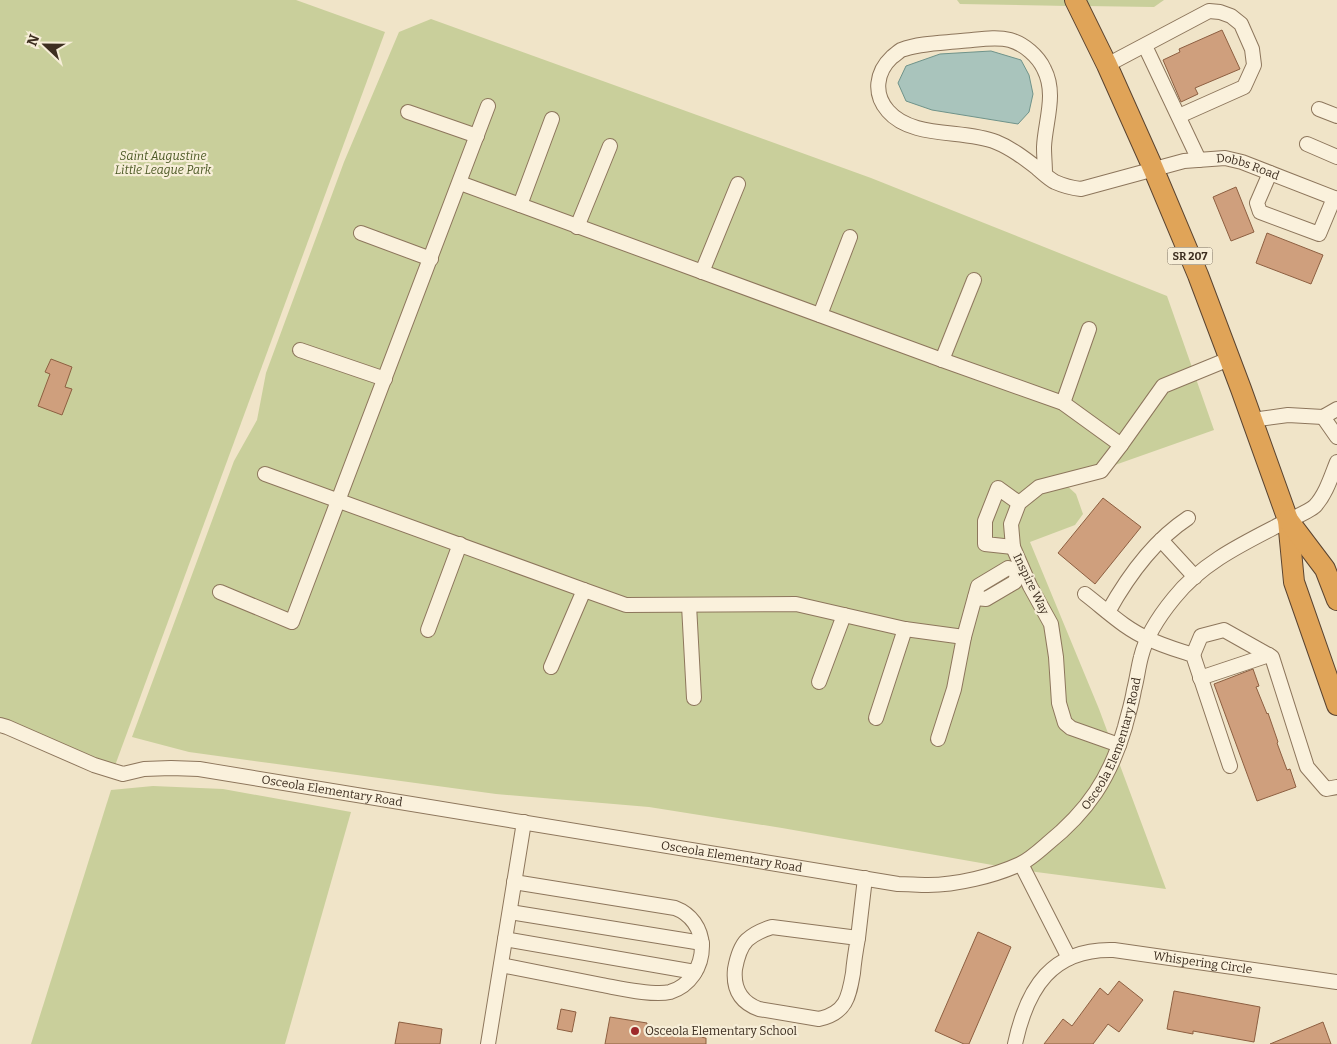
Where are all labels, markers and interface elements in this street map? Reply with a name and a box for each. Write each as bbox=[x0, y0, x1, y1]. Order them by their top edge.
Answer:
north arrow bbox=[20, 20, 70, 70]
text: N bbox=[24, 32, 43, 49]
park label: Saint Augustine Little League Park bbox=[115, 149, 212, 177]
street label: Dobbs Road bbox=[1216, 151, 1281, 183]
road number: SR 207 bbox=[1168, 248, 1212, 264]
street label: Inspire Way bbox=[1010, 551, 1052, 617]
street label: Osceola Elementary Road bbox=[1078, 676, 1144, 813]
street label: Osceola Elementary Road bbox=[260, 772, 404, 809]
street label: Osceola Elementary Road bbox=[660, 838, 803, 875]
street label: Whispering Circle bbox=[1152, 949, 1253, 977]
place label: Osceola Elementary School bbox=[645, 1024, 798, 1038]
marker: Osceola Elementary School bbox=[629, 1025, 641, 1037]

